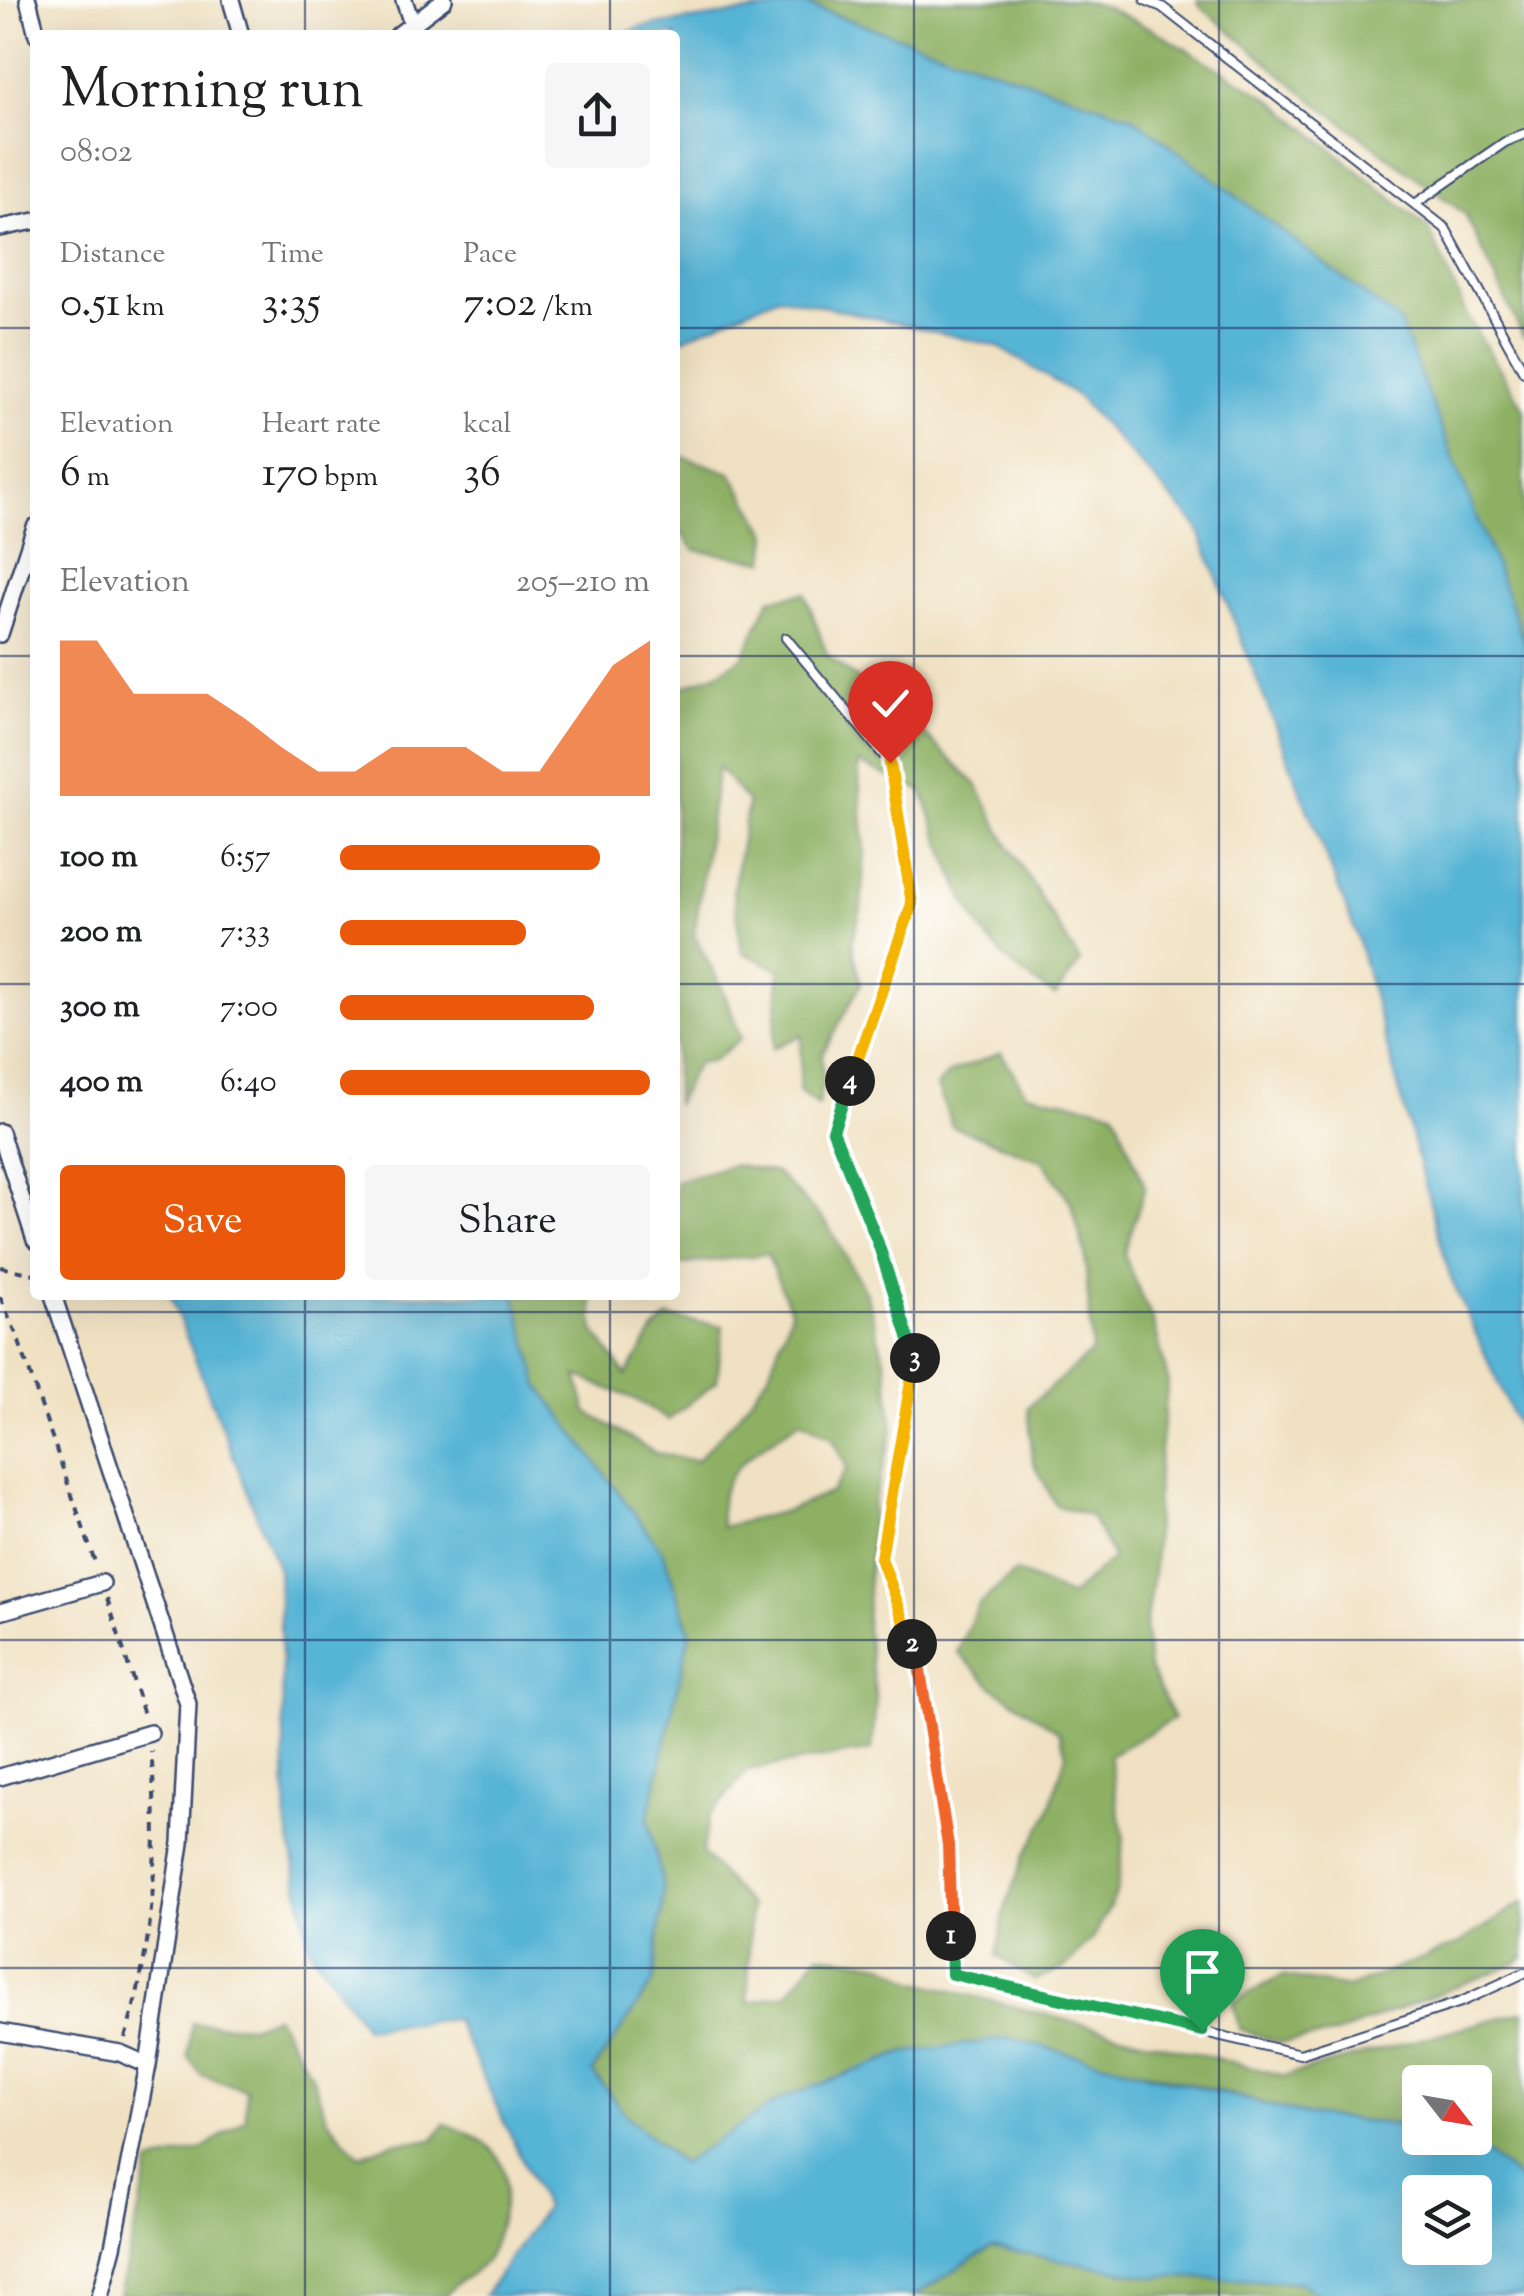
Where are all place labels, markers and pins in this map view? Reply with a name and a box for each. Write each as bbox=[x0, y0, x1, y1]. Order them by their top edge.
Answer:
pin bbox=[848, 661, 933, 764]
pin: 4 bbox=[825, 1056, 875, 1106]
pin: 3 bbox=[890, 1333, 940, 1383]
pin: 2 bbox=[887, 1619, 937, 1669]
pin: 1 bbox=[926, 1911, 976, 1961]
pin bbox=[1160, 1929, 1245, 2032]

